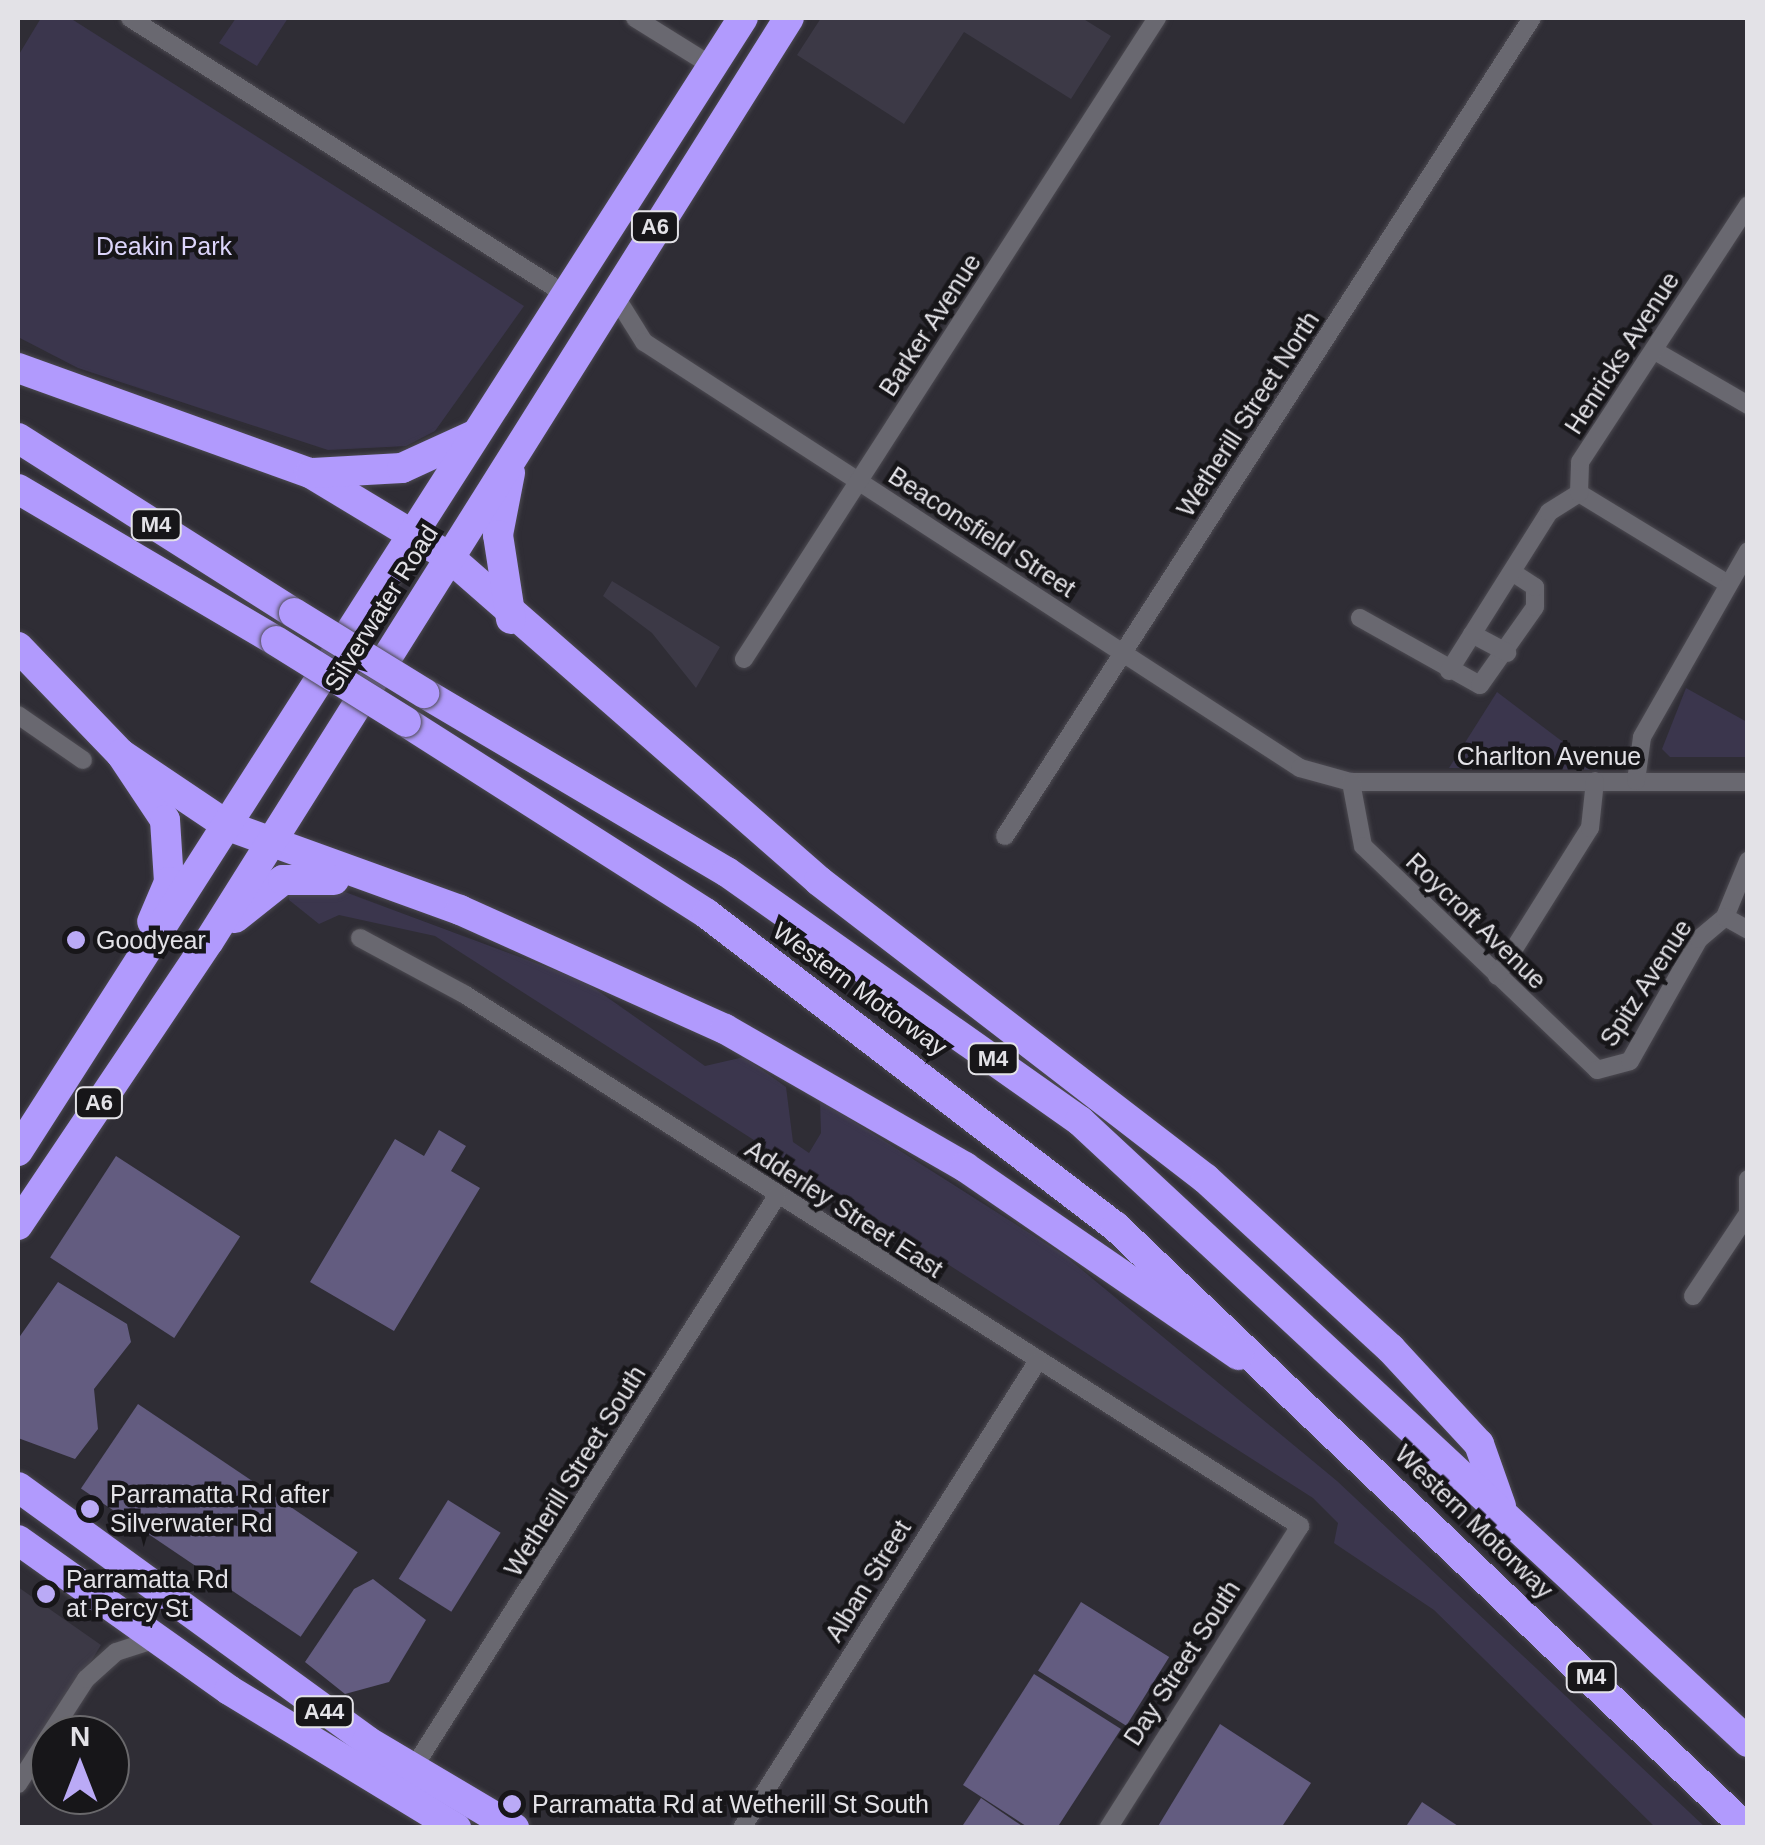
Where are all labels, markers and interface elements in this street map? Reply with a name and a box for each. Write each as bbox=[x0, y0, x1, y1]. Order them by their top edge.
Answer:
road number: A6 bbox=[630, 210, 680, 244]
park label: Deakin Park bbox=[96, 231, 232, 261]
street label: Barker Avenue bbox=[873, 248, 987, 402]
street label: Henricks Avenue bbox=[1558, 266, 1686, 440]
street label: Wetherill Street North bbox=[1170, 306, 1326, 522]
street label: Beaconsfield Street bbox=[883, 460, 1081, 604]
road number: M4 bbox=[128, 508, 184, 542]
street label: Silverwater Road bbox=[318, 519, 444, 697]
street label: Charlton Avenue bbox=[1456, 741, 1642, 771]
street label: Roycroft Avenue bbox=[1399, 846, 1553, 996]
street label: Spitz Avenue bbox=[1593, 913, 1699, 1053]
street label: Western Motorway bbox=[767, 916, 953, 1062]
place label: Goodyear bbox=[96, 925, 206, 955]
marker: Goodyear bbox=[65, 929, 87, 951]
road number: M4 bbox=[966, 1042, 1020, 1076]
road number: A6 bbox=[74, 1086, 124, 1120]
street label: Adderley Street East bbox=[740, 1134, 948, 1284]
street label: Wetherill Street South bbox=[498, 1360, 652, 1582]
street label: Western Motorway bbox=[1389, 1439, 1559, 1605]
place label: Parramatta Rd after Silverwater Rd bbox=[110, 1480, 330, 1539]
marker: Parramatta Rd after Silverwater Rd bbox=[79, 1498, 101, 1520]
street label: Alban Street bbox=[819, 1515, 917, 1647]
place label: Parramatta Rd at Percy St bbox=[66, 1565, 229, 1624]
street label: Day Street South bbox=[1118, 1575, 1246, 1751]
marker: Parramatta Rd at Percy St bbox=[35, 1583, 57, 1605]
road number: M4 bbox=[1564, 1660, 1618, 1694]
road number: A44 bbox=[292, 1695, 356, 1729]
north arrow bbox=[30, 1715, 130, 1815]
text: N bbox=[70, 1721, 90, 1752]
place label: Parramatta Rd at Wetherill St South bbox=[532, 1789, 929, 1819]
marker: Parramatta Rd at Wetherill St South bbox=[501, 1793, 523, 1815]

